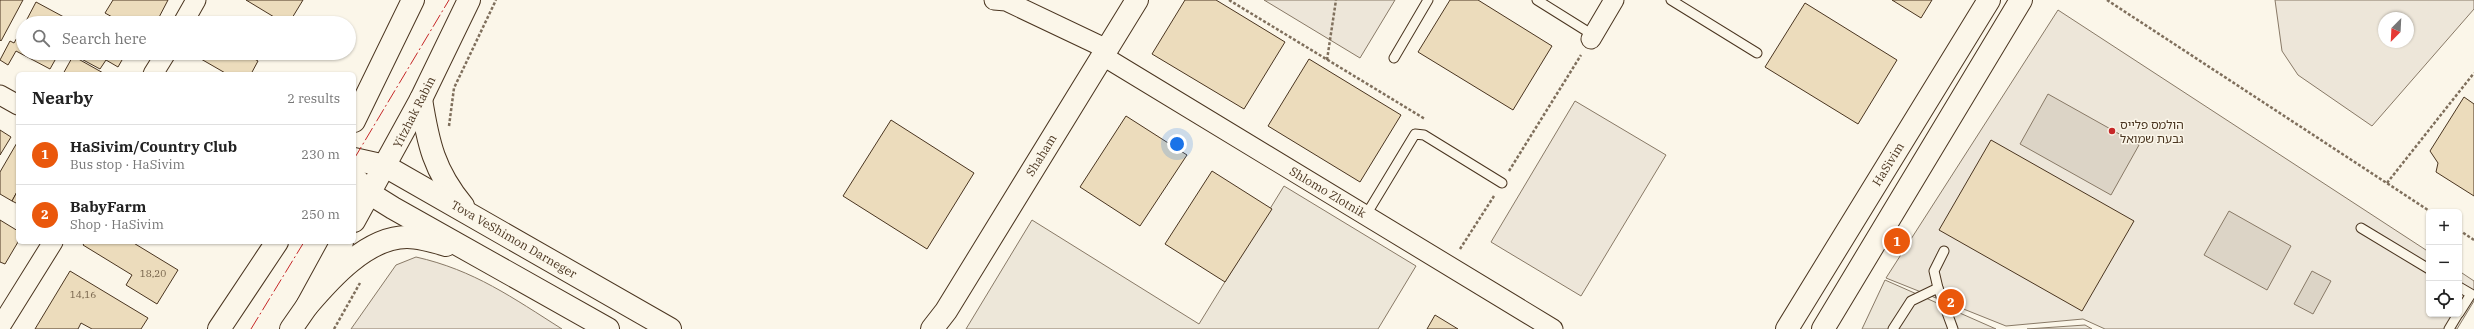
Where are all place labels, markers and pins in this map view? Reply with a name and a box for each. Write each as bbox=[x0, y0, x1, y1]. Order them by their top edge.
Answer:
place label: הולמס פלייס גבעת שמואל bbox=[2120, 117, 2184, 146]
marker: הולמס פלייס גבעת שמואל bbox=[2107, 126, 2117, 136]
pin: 1 bbox=[1884, 226, 1910, 256]
pin: 2 bbox=[1938, 287, 1964, 317]

